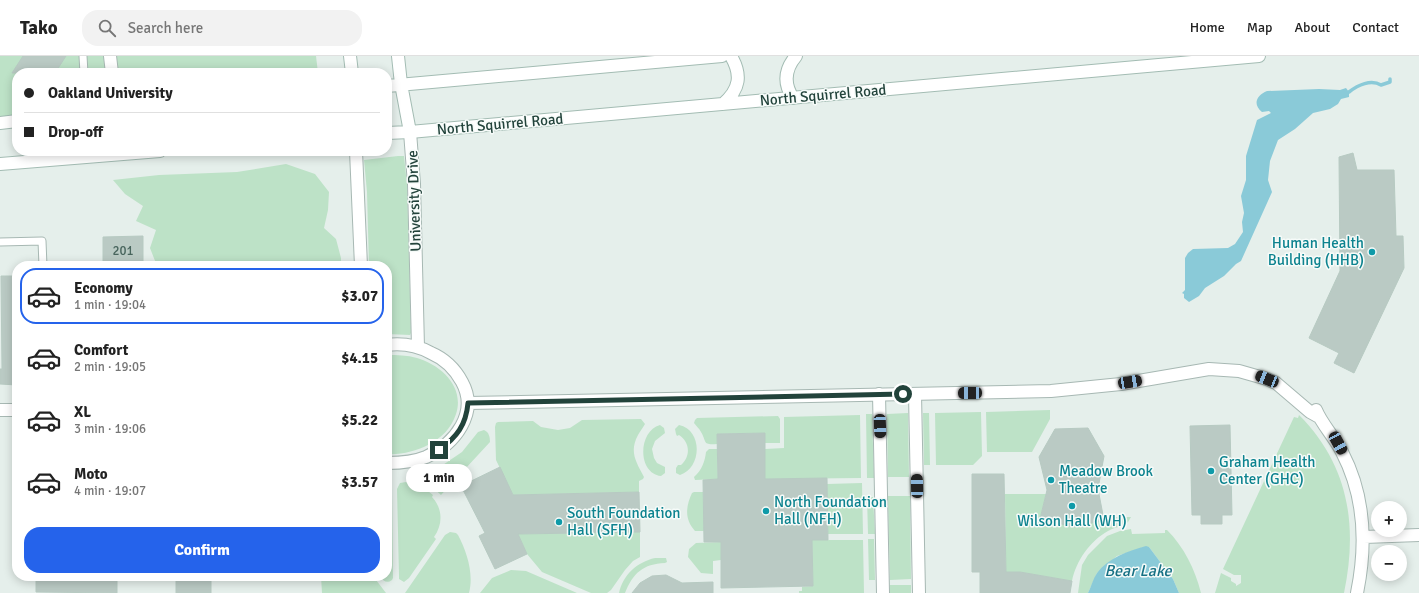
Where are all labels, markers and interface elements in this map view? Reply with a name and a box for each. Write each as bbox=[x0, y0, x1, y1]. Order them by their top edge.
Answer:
search box bbox=[82, 10, 362, 46]
text: Tako bbox=[20, 16, 58, 40]
icon: search bbox=[96, 17, 118, 39]
text: Search here bbox=[128, 19, 203, 37]
text: Home bbox=[1190, 19, 1225, 36]
text: Map bbox=[1247, 19, 1272, 36]
text: About bbox=[1294, 19, 1330, 36]
text: Contact bbox=[1352, 19, 1399, 36]
street label: North Squirrel Road bbox=[759, 80, 887, 110]
text: Oakland University bbox=[48, 84, 173, 102]
street label: North Squirrel Road bbox=[436, 109, 564, 139]
text: Drop-off bbox=[48, 123, 103, 141]
street label: University Drive bbox=[403, 150, 425, 252]
place label: Human Health Building (HHB) bbox=[1268, 234, 1364, 269]
house number: 201 bbox=[112, 243, 134, 259]
marker: Human Health Building (HHB) bbox=[1367, 247, 1377, 257]
icon: car bbox=[26, 278, 62, 314]
text: Economy bbox=[74, 279, 133, 297]
text: $3.07 bbox=[341, 287, 378, 305]
text: 1 min · 19:04 bbox=[74, 297, 146, 313]
icon: car bbox=[26, 340, 62, 376]
text: Comfort bbox=[74, 341, 128, 359]
text: $4.15 bbox=[341, 349, 378, 367]
text: 2 min · 19:05 bbox=[74, 359, 146, 375]
car bbox=[1254, 369, 1280, 389]
car bbox=[1117, 374, 1143, 390]
route start bbox=[894, 385, 912, 403]
car bbox=[958, 387, 982, 399]
icon: car bbox=[26, 402, 62, 438]
text: XL bbox=[74, 403, 91, 421]
text: $5.22 bbox=[341, 411, 378, 429]
car bbox=[874, 414, 886, 438]
text: 3 min · 19:06 bbox=[74, 421, 146, 437]
car bbox=[1327, 430, 1349, 456]
route end bbox=[430, 441, 448, 459]
place label: Graham Health Center (GHC) bbox=[1219, 453, 1316, 488]
place label: Meadow Brook Theatre bbox=[1059, 462, 1154, 497]
icon: car bbox=[26, 464, 62, 500]
callout: 1 min bbox=[406, 464, 472, 492]
text: Moto bbox=[74, 465, 108, 483]
marker: Graham Health Center (GHC) bbox=[1206, 466, 1216, 476]
text: 1 min bbox=[423, 470, 455, 486]
text: $3.57 bbox=[341, 473, 378, 491]
car bbox=[911, 474, 923, 498]
marker: Meadow Brook Theatre bbox=[1046, 475, 1056, 485]
text: 4 min · 19:07 bbox=[74, 483, 146, 499]
place label: North Foundation Hall (NFH) bbox=[774, 493, 887, 528]
marker: Wilson Hall (WH) bbox=[1067, 501, 1077, 511]
map controls bbox=[1371, 501, 1407, 581]
button: + bbox=[1371, 501, 1407, 537]
place label: South Foundation Hall (SFH) bbox=[567, 504, 680, 539]
marker: North Foundation Hall (NFH) bbox=[761, 506, 771, 516]
place label: Wilson Hall (WH) bbox=[1017, 512, 1127, 530]
marker: South Foundation Hall (SFH) bbox=[554, 517, 564, 527]
button: Confirm bbox=[24, 527, 380, 573]
button: − bbox=[1371, 545, 1407, 581]
water label: Bear Lake bbox=[1104, 561, 1173, 581]

